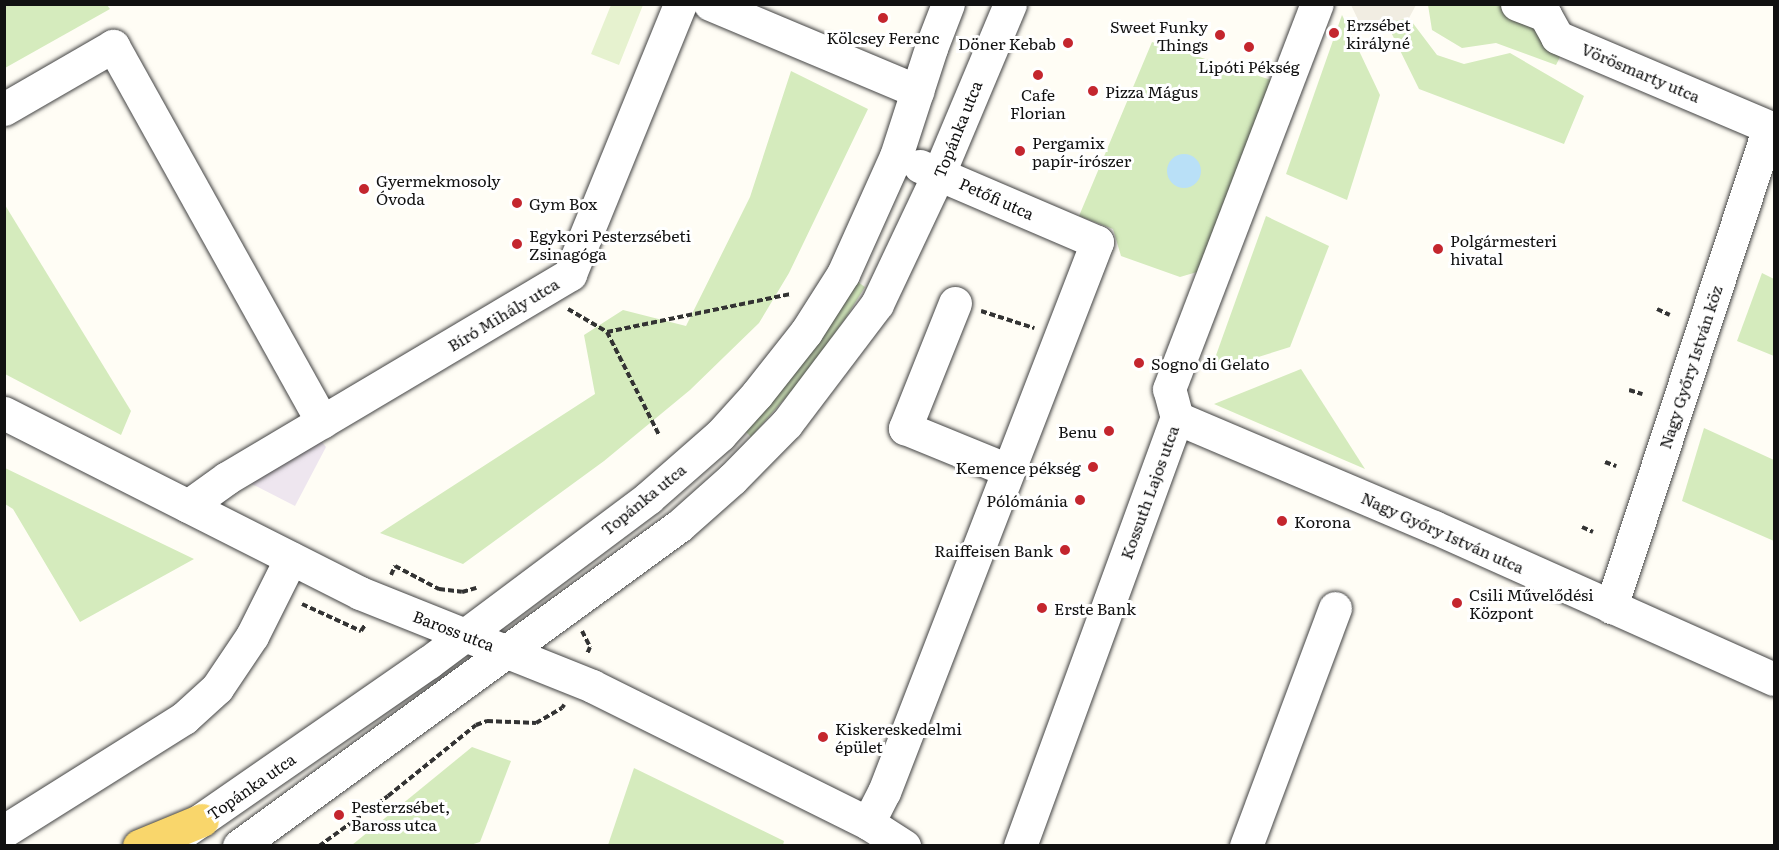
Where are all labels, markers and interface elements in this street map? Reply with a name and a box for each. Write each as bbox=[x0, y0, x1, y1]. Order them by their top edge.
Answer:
marker: Kölcsey Ferenc bbox=[876, 11, 890, 25]
place label: Erzsébet királyné bbox=[1346, 14, 1411, 52]
place label: Sweet Funky Things bbox=[1110, 16, 1208, 54]
marker: Erzsébet királyné bbox=[1327, 26, 1341, 40]
place label: Kölcsey Ferenc bbox=[826, 27, 940, 47]
marker: Sweet Funky Things bbox=[1213, 28, 1227, 42]
place label: Döner Kebab bbox=[958, 33, 1056, 53]
marker: Döner Kebab bbox=[1061, 36, 1075, 50]
street label: Vörösmarty utca bbox=[1579, 38, 1703, 106]
marker: Lipóti Pékség bbox=[1242, 40, 1256, 54]
place label: Lipóti Pékség bbox=[1198, 56, 1300, 76]
marker: Cafe Florian bbox=[1031, 68, 1045, 82]
street label: Topánka utca bbox=[929, 78, 985, 180]
place label: Pizza Mágus bbox=[1105, 81, 1198, 101]
place label: Cafe Florian bbox=[1010, 84, 1066, 122]
marker: Pizza Mágus bbox=[1086, 84, 1100, 98]
place label: Pergamix papír-írószer bbox=[1032, 132, 1131, 170]
marker: Pergamix papír-írószer bbox=[1013, 144, 1027, 158]
place label: Gyermekmosoly Óvoda bbox=[376, 170, 500, 208]
street label: Petőfi utca bbox=[957, 173, 1037, 223]
marker: Gyermekmosoly Óvoda bbox=[357, 182, 371, 196]
place label: Gym Box bbox=[529, 193, 597, 213]
marker: Gym Box bbox=[510, 196, 524, 210]
place label: Egykori Pesterzsébeti Zsinagóga bbox=[529, 225, 691, 263]
place label: Polgármesteri hivatal bbox=[1450, 230, 1557, 268]
marker: Egykori Pesterzsébeti Zsinagóga bbox=[510, 237, 524, 251]
marker: Polgármesteri hivatal bbox=[1431, 242, 1445, 256]
street label: Bíró Mihály utca bbox=[444, 273, 562, 355]
street label: Nagy Győry István köz bbox=[1655, 283, 1725, 451]
place label: Sogno di Gelato bbox=[1151, 353, 1270, 373]
marker: Sogno di Gelato bbox=[1132, 356, 1146, 370]
place label: Benu bbox=[1058, 421, 1097, 441]
street label: Kossuth Lajos utca bbox=[1116, 422, 1182, 562]
marker: Benu bbox=[1102, 424, 1116, 438]
place label: Kemence pékség bbox=[955, 457, 1081, 477]
street label: Topánka utca bbox=[597, 459, 689, 539]
marker: Kemence pékség bbox=[1086, 460, 1100, 474]
street label: Nagy Győry István utca bbox=[1358, 487, 1528, 577]
place label: Pólómánia bbox=[986, 490, 1068, 510]
marker: Pólómánia bbox=[1073, 493, 1087, 507]
place label: Korona bbox=[1294, 511, 1351, 531]
marker: Korona bbox=[1275, 514, 1289, 528]
place label: Raiffeisen Bank bbox=[934, 540, 1053, 560]
marker: Raiffeisen Bank bbox=[1058, 543, 1072, 557]
place label: Csili Művelődési Központ bbox=[1469, 584, 1594, 622]
marker: Csili Művelődési Központ bbox=[1450, 596, 1464, 610]
place label: Erste Bank bbox=[1054, 598, 1136, 618]
marker: Erste Bank bbox=[1035, 601, 1049, 615]
street label: Baross utca bbox=[410, 606, 498, 654]
place label: Kiskereskedelmi épület bbox=[835, 718, 962, 756]
marker: Kiskereskedelmi épület bbox=[816, 730, 830, 744]
street label: Topánka utca bbox=[203, 749, 299, 823]
place label: Pesterzsébet, Baross utca bbox=[351, 796, 450, 834]
marker: Pesterzsébet, Baross utca bbox=[332, 808, 346, 822]

